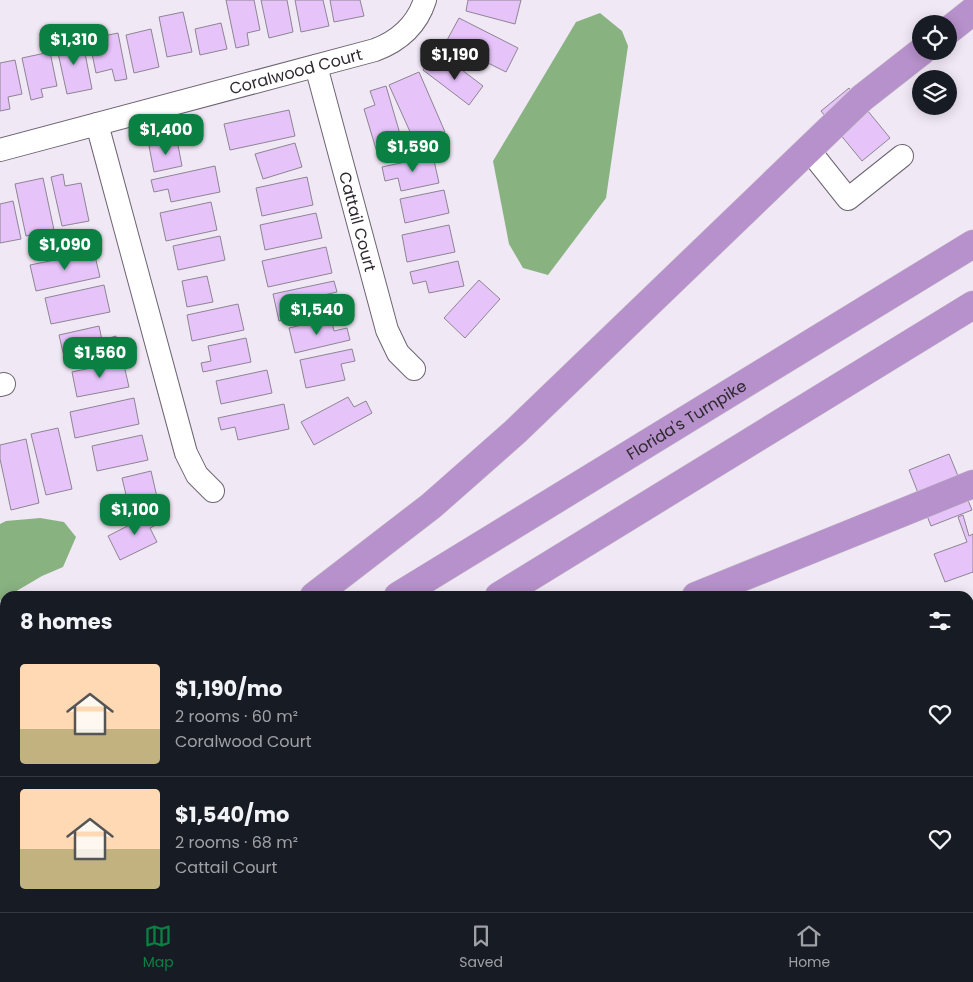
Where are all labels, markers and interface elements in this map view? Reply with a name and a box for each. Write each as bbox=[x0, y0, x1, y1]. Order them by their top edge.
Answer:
map controls bbox=[912, 15, 957, 115]
button: locate bbox=[912, 15, 957, 60]
pin: $1,310 bbox=[33, 23, 115, 66]
text: $1,310 bbox=[50, 28, 98, 51]
pin: $1,190 bbox=[414, 38, 496, 81]
street label: Coralwood Court bbox=[227, 43, 365, 100]
text: $1,190 bbox=[431, 43, 479, 66]
button: layers bbox=[912, 70, 957, 115]
pin: $1,400 bbox=[125, 114, 207, 156]
text: $1,400 bbox=[140, 118, 192, 141]
pin: $1,590 bbox=[372, 130, 454, 173]
text: $1,590 bbox=[387, 135, 439, 158]
street label: Cattail Court bbox=[333, 169, 382, 274]
pin: $1,090 bbox=[24, 228, 106, 271]
text: $1,090 bbox=[39, 233, 91, 256]
pin: $1,540 bbox=[276, 294, 358, 336]
text: $1,540 bbox=[291, 298, 343, 321]
pin: $1,560 bbox=[59, 336, 141, 379]
text: $1,560 bbox=[74, 341, 126, 364]
street label: Florida's Turnpike bbox=[622, 374, 751, 466]
pin: $1,100 bbox=[94, 494, 176, 536]
text: $1,100 bbox=[111, 498, 159, 521]
text: 8 homes bbox=[20, 607, 112, 636]
icon: filters bbox=[926, 607, 954, 635]
text: $1,190/mo bbox=[175, 674, 282, 703]
icon: home bbox=[60, 684, 120, 744]
icon: heart bbox=[926, 700, 954, 728]
text: 2 rooms · 60 m² bbox=[175, 705, 298, 728]
text: Coralwood Court bbox=[175, 730, 312, 753]
text: $1,540/mo bbox=[175, 800, 289, 829]
icon: home bbox=[60, 809, 120, 869]
icon: heart bbox=[926, 825, 954, 853]
text: 2 rooms · 68 m² bbox=[175, 831, 298, 854]
text: Cattail Court bbox=[175, 856, 277, 879]
tab: Map bbox=[143, 922, 174, 973]
tab: Saved bbox=[459, 922, 503, 973]
tab: Home bbox=[788, 922, 830, 973]

